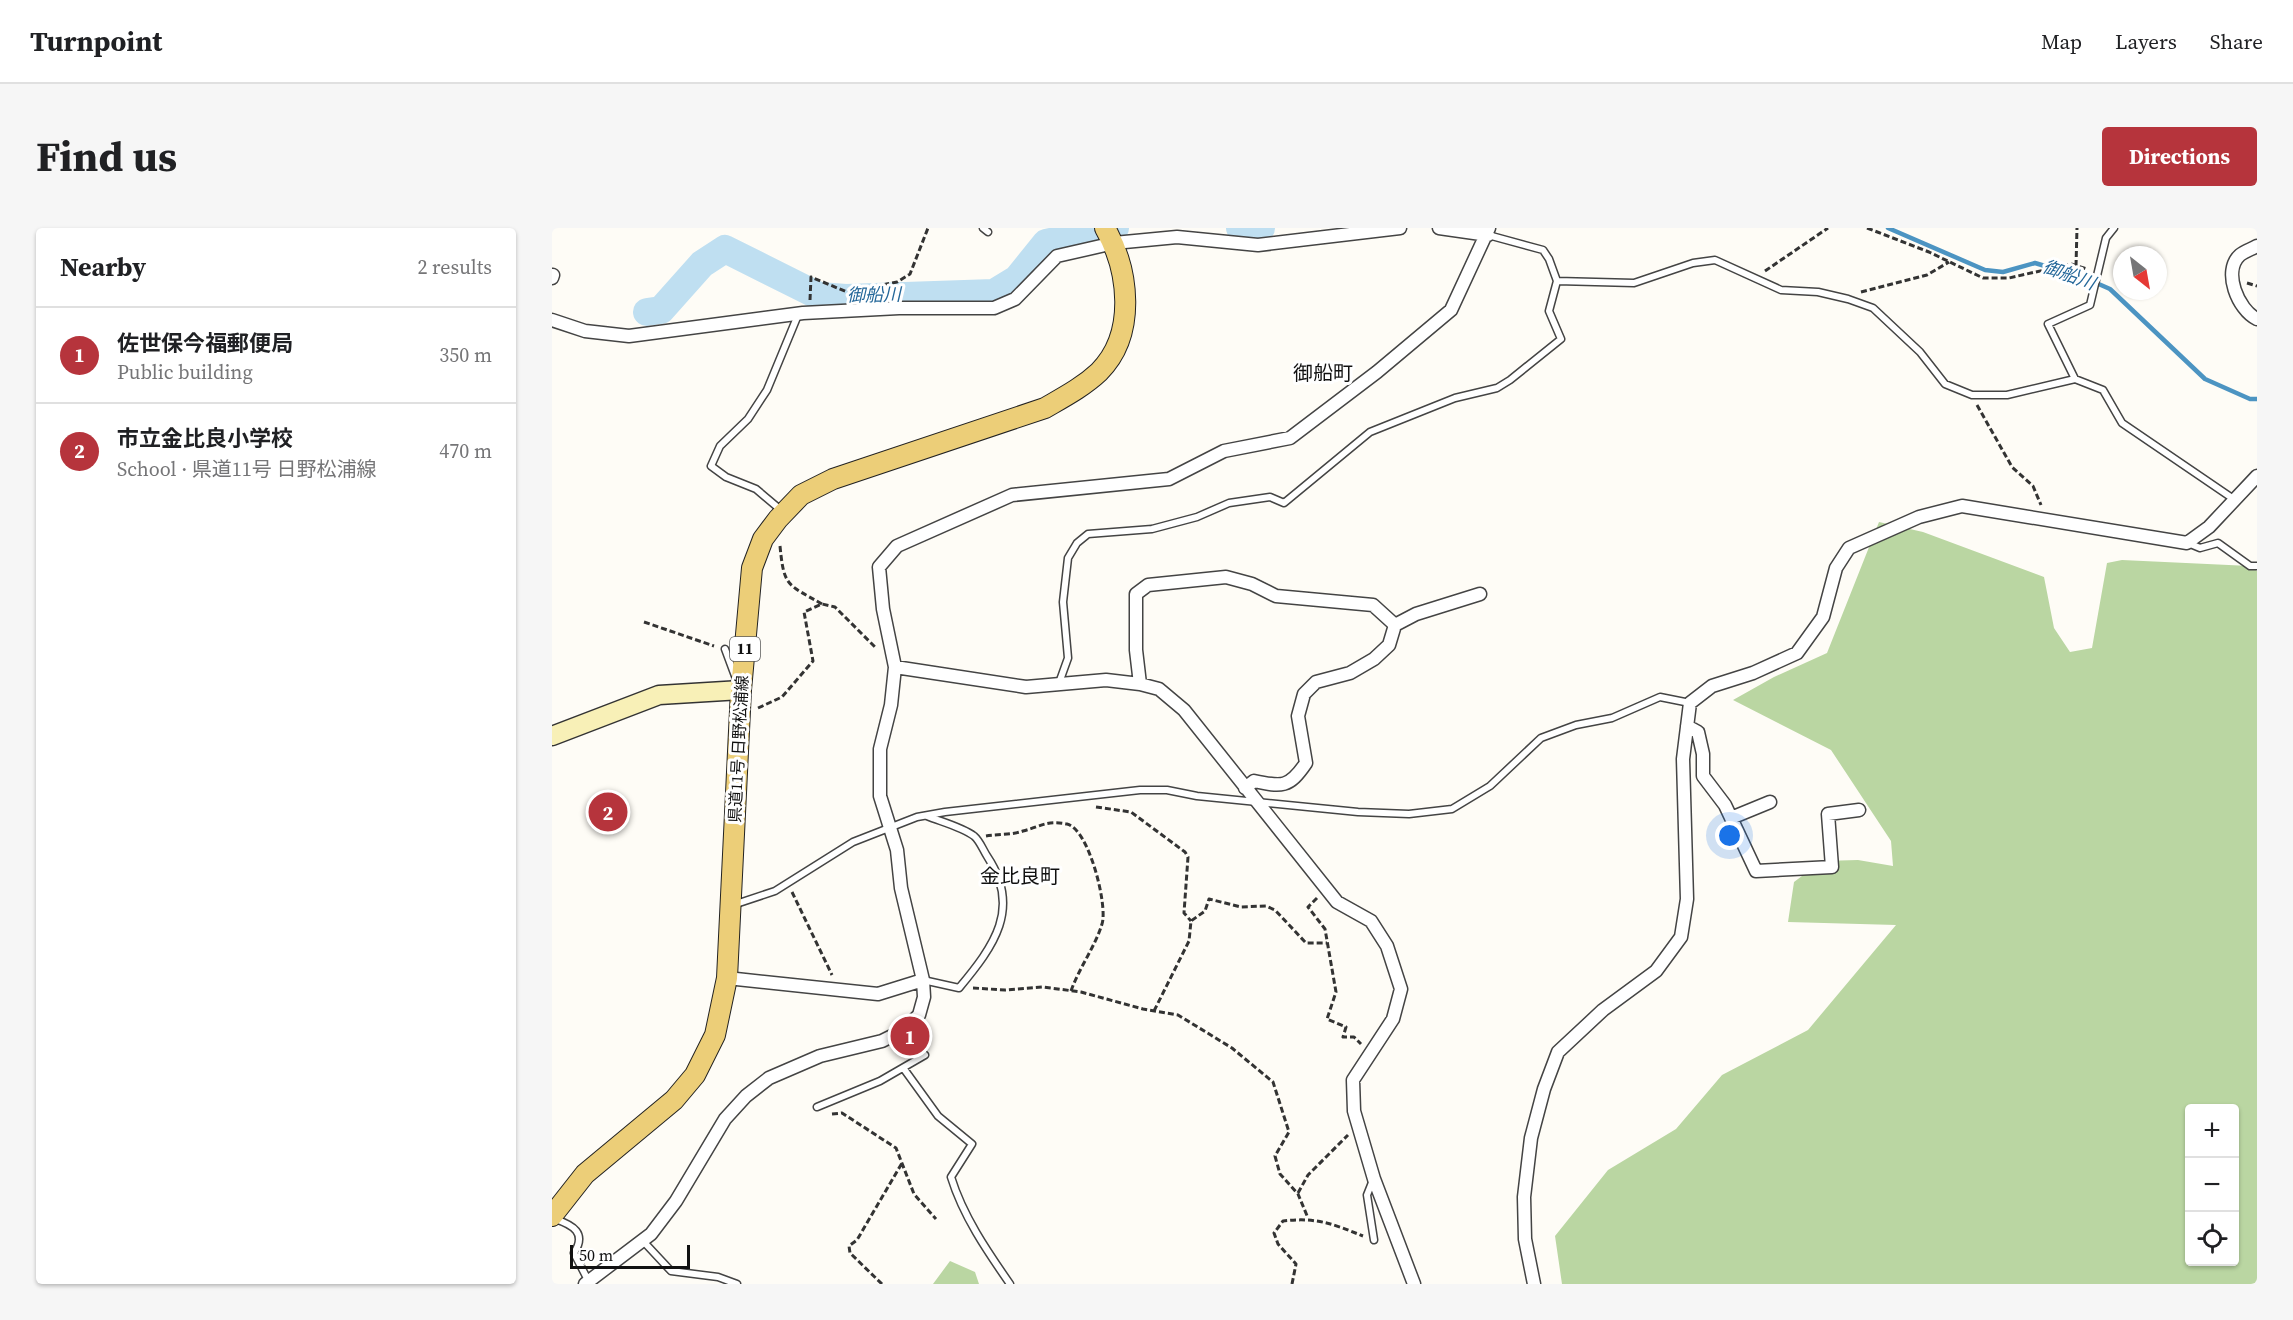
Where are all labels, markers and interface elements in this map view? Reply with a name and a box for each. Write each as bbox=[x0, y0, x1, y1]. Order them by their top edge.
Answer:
text: Turnpoint bbox=[30, 22, 162, 60]
text: Map bbox=[2041, 27, 2082, 56]
text: Layers bbox=[2115, 27, 2177, 56]
text: Share bbox=[2210, 27, 2263, 56]
text: Find us bbox=[36, 127, 177, 185]
button: Directions bbox=[2102, 127, 2257, 186]
north arrow bbox=[2113, 246, 2167, 300]
text: Nearby bbox=[60, 249, 146, 285]
text: 2 results bbox=[417, 253, 492, 281]
water label: 御船川 bbox=[2040, 254, 2101, 296]
water label: 御船川 bbox=[847, 281, 903, 307]
text: 佐世保今福郵便局 bbox=[117, 328, 293, 358]
text: 1 bbox=[74, 341, 85, 369]
text: 350 m bbox=[439, 341, 492, 369]
text: Public building bbox=[117, 358, 253, 386]
district label: 御船町 bbox=[1293, 359, 1353, 387]
text: 市立金比良小学校 bbox=[117, 423, 293, 453]
text: 2 bbox=[74, 437, 85, 465]
text: 470 m bbox=[439, 437, 492, 465]
text: School · 県道11号 日野松浦線 bbox=[117, 455, 377, 483]
road number: 11 bbox=[730, 637, 760, 661]
street label: 県道11号 日野松浦線 bbox=[723, 675, 753, 823]
pin: 2 bbox=[588, 790, 628, 834]
your location bbox=[1715, 821, 1744, 850]
district label: 金比良町 bbox=[980, 862, 1060, 890]
pin: 1 bbox=[890, 1014, 930, 1058]
map controls bbox=[2185, 1104, 2239, 1266]
button: + bbox=[2185, 1104, 2239, 1158]
button: − bbox=[2185, 1158, 2239, 1212]
button: locate bbox=[2185, 1212, 2239, 1266]
scale bar bbox=[570, 1242, 690, 1270]
text: 50 m bbox=[579, 1244, 613, 1266]

